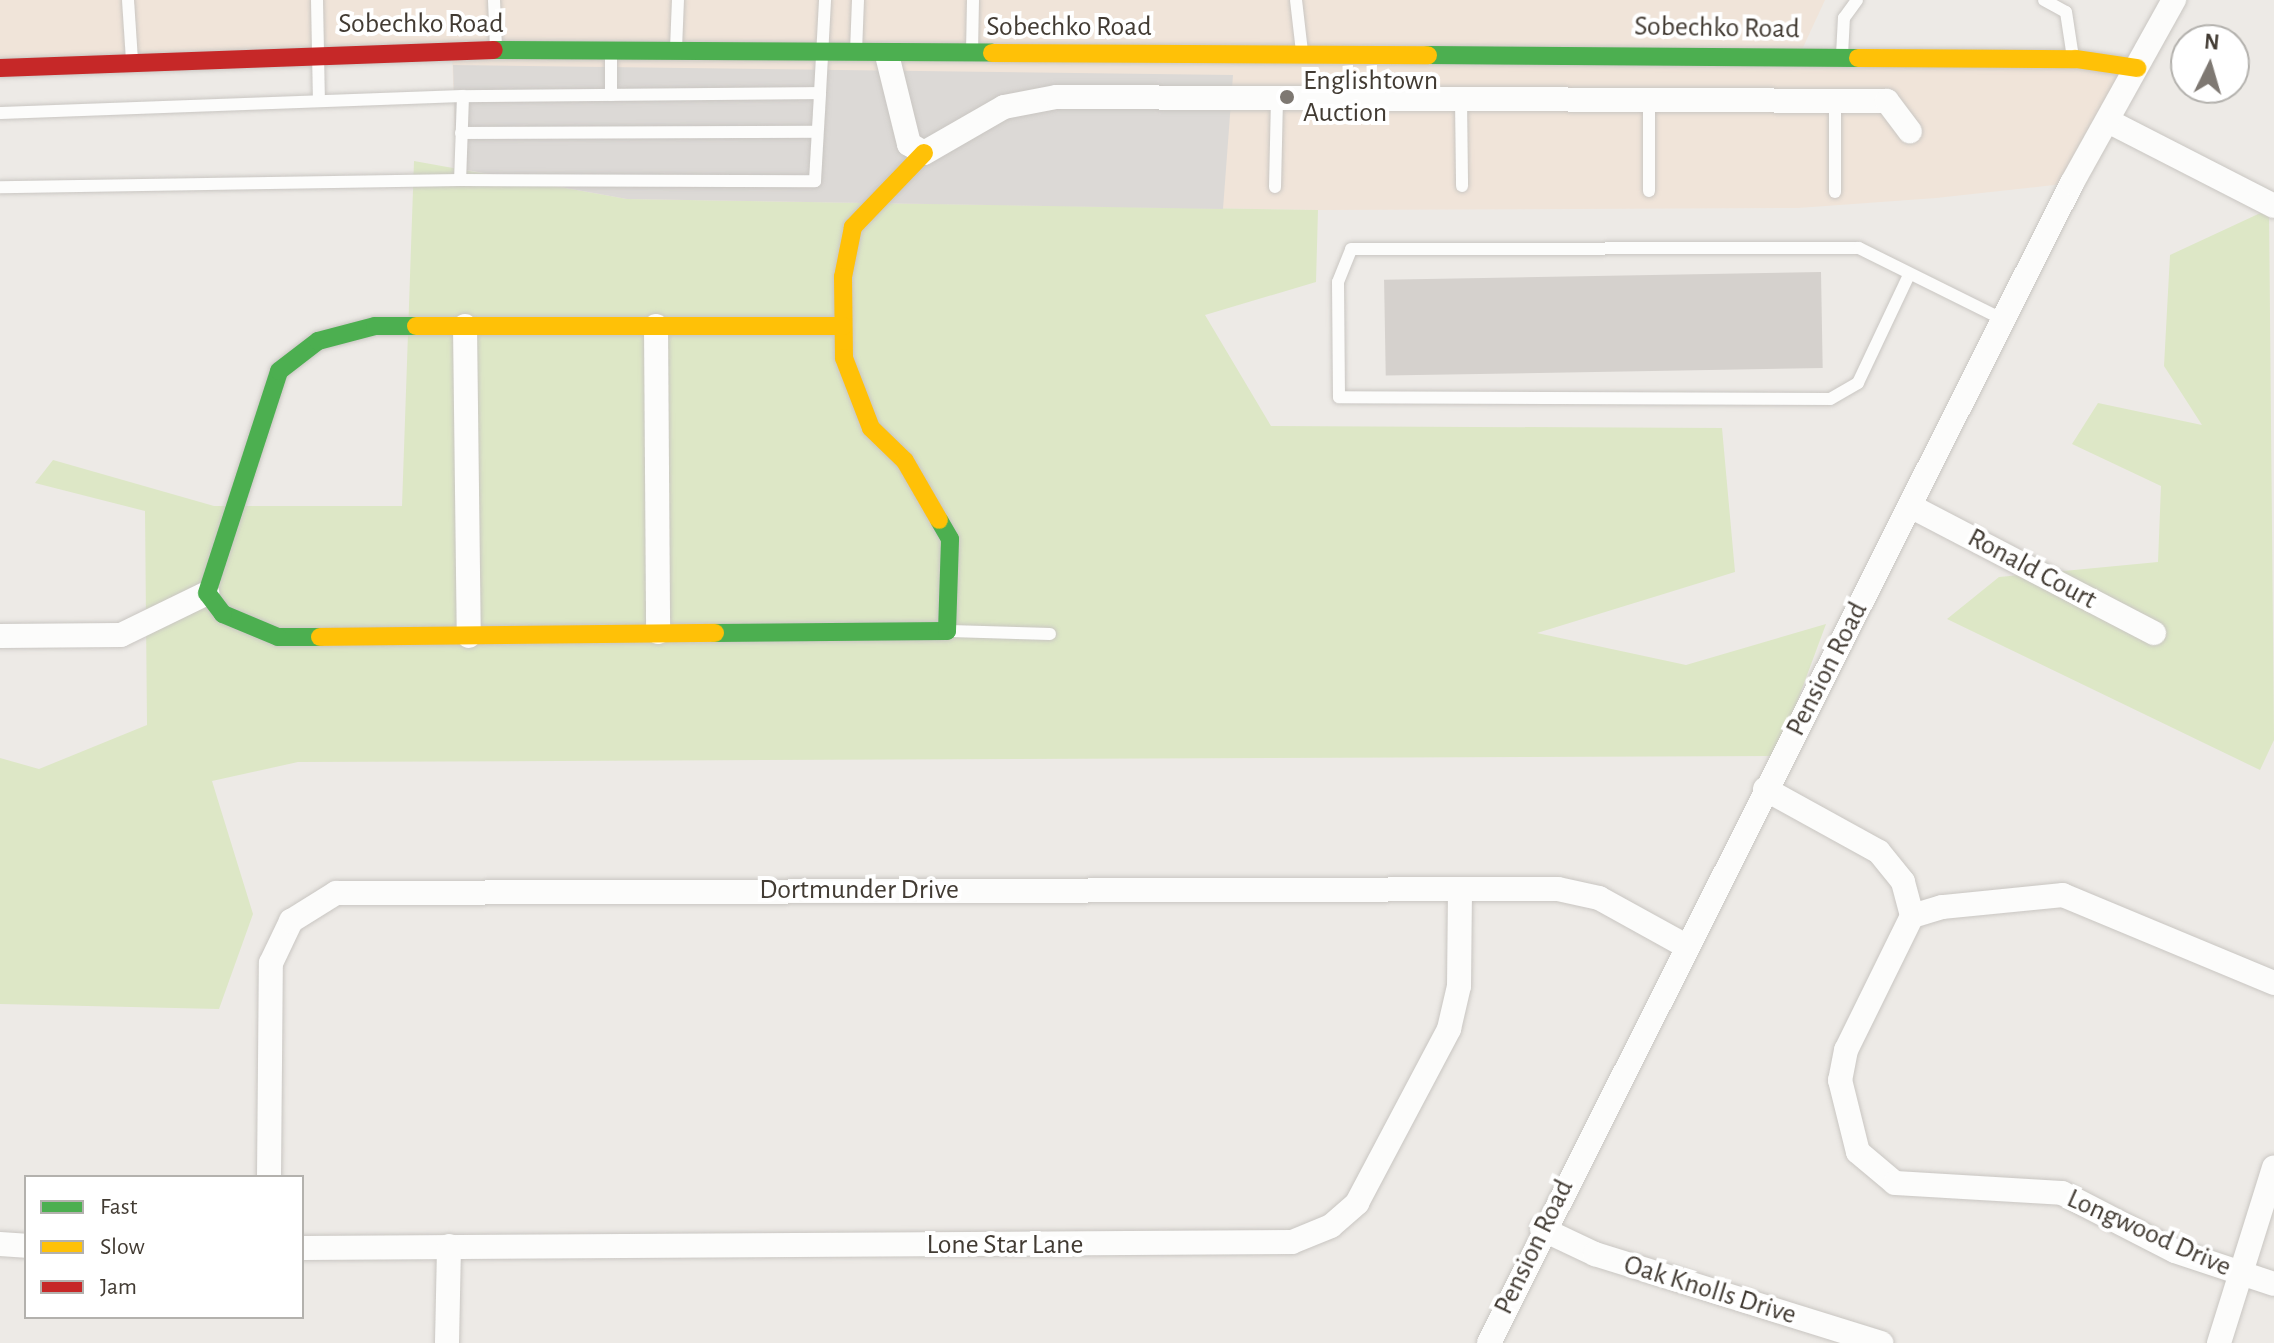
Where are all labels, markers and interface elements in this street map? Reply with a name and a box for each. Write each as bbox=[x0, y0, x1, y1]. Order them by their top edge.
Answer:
street label: Sobechko Road bbox=[338, 7, 504, 41]
street label: Sobechko Road bbox=[986, 10, 1152, 44]
street label: Sobechko Road bbox=[1634, 10, 1800, 46]
north arrow bbox=[2170, 24, 2250, 104]
text: N bbox=[2203, 30, 2220, 54]
place label: Englishtown Auction bbox=[1303, 64, 1438, 130]
marker: Englishtown Auction bbox=[1278, 88, 1296, 106]
street label: Ronald Court bbox=[1962, 521, 2102, 617]
street label: Pension Road bbox=[1779, 596, 1875, 742]
street label: Dortmunder Drive bbox=[759, 873, 959, 907]
street label: Pension Road bbox=[1487, 1174, 1581, 1320]
legend bbox=[24, 1175, 304, 1319]
street label: Longwood Drive bbox=[2062, 1182, 2236, 1284]
text: Fast bbox=[100, 1195, 137, 1219]
street label: Lone Star Lane bbox=[927, 1228, 1083, 1262]
text: Slow bbox=[100, 1235, 145, 1259]
street label: Oak Knolls Drive bbox=[1620, 1248, 1800, 1332]
text: Jam bbox=[100, 1275, 137, 1299]

